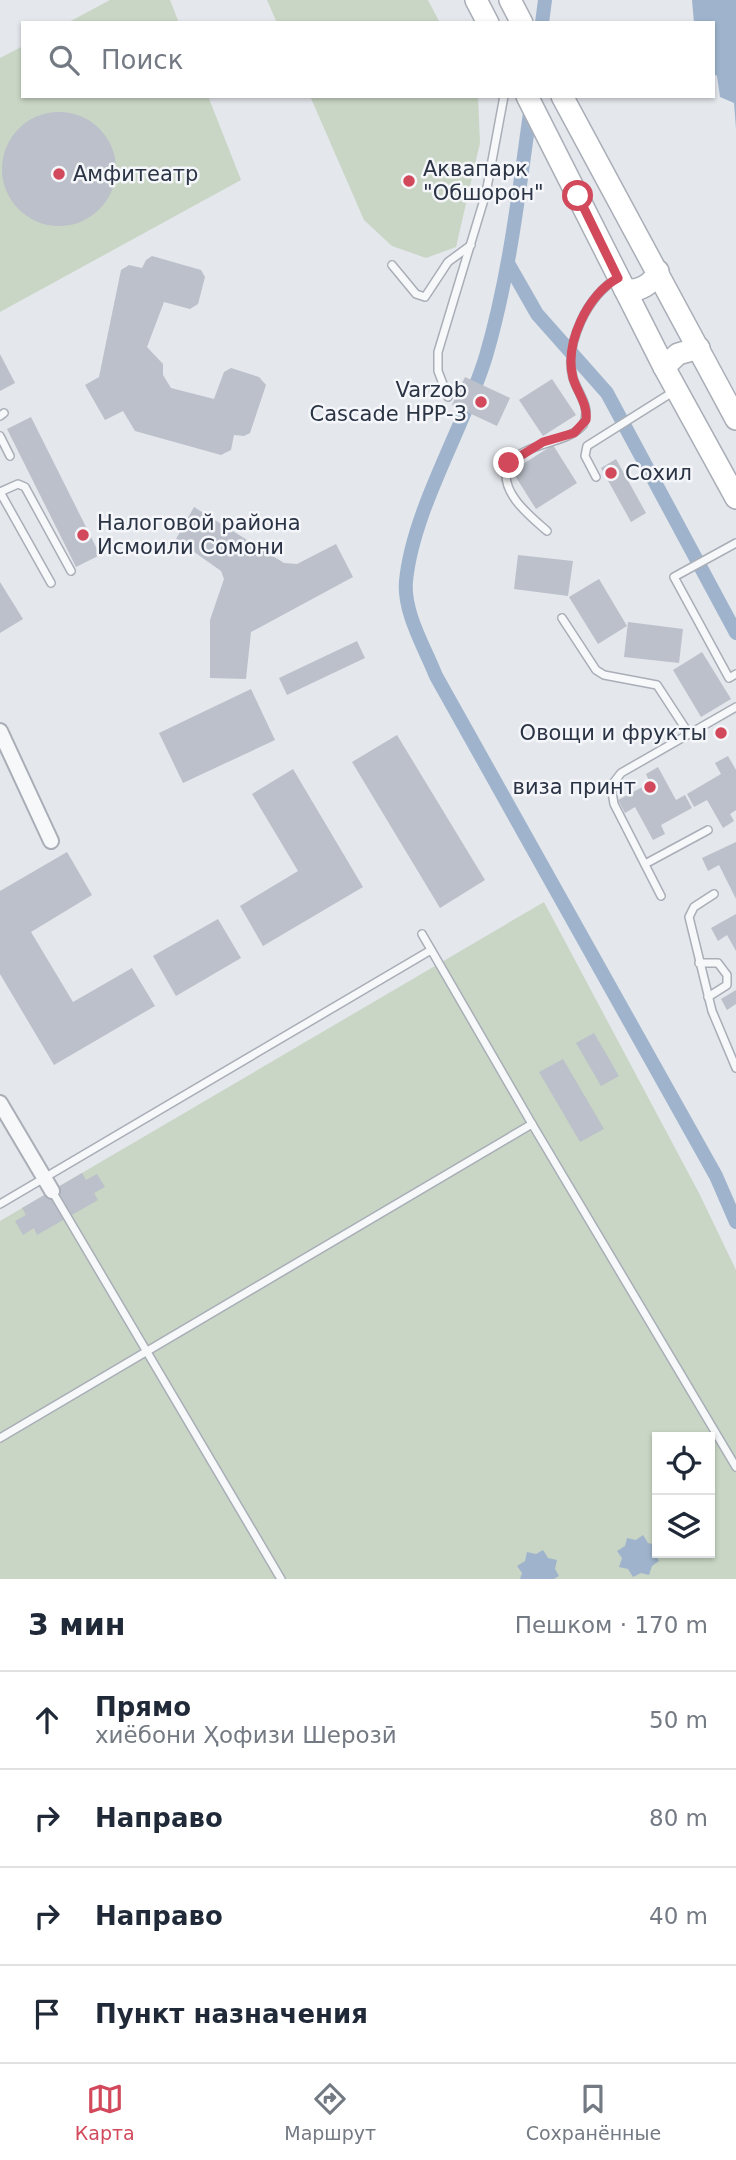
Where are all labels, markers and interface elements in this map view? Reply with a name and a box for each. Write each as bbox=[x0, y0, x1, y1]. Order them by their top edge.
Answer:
search box bbox=[21, 21, 715, 98]
icon: search bbox=[45, 41, 83, 79]
text: Поиск bbox=[101, 45, 183, 75]
place label: Аквапарк "Обшорон" bbox=[423, 157, 544, 205]
place label: Aмфитеатр bbox=[73, 162, 198, 186]
marker: Aмфитеатр bbox=[51, 166, 67, 182]
marker: Аквапарк "Обшорон" bbox=[401, 173, 417, 189]
route start bbox=[562, 180, 593, 211]
place label: Varzob Cascade HPP-3 bbox=[310, 378, 467, 426]
marker: Varzob Cascade HPP-3 bbox=[473, 394, 489, 410]
route end bbox=[493, 447, 524, 478]
place label: Сохил bbox=[625, 461, 692, 485]
marker: Сохил bbox=[603, 465, 619, 481]
place label: Налоговой района Исмоили Сомони bbox=[97, 511, 301, 559]
marker: Налоговой района Исмоили Сомони bbox=[75, 527, 91, 543]
place label: Овощи и фрукты bbox=[520, 721, 707, 745]
marker: Овощи и фрукты bbox=[713, 725, 729, 741]
place label: виза принт bbox=[513, 775, 636, 799]
marker: виза принт bbox=[642, 779, 658, 795]
map controls bbox=[652, 1432, 715, 1558]
button: locate bbox=[652, 1432, 715, 1495]
button: layers bbox=[652, 1495, 715, 1558]
text: 3 мин bbox=[28, 1607, 126, 1642]
text: Пешком · 170 m bbox=[515, 1612, 708, 1638]
text: Прямо bbox=[95, 1692, 191, 1722]
icon: ahead bbox=[28, 1701, 66, 1739]
text: 50 m bbox=[649, 1707, 708, 1733]
text: хиёбони Ҳофизи Шерозӣ bbox=[95, 1722, 397, 1748]
icon: right bbox=[28, 1799, 66, 1837]
text: Направо bbox=[95, 1803, 223, 1833]
text: 80 m bbox=[649, 1805, 708, 1831]
icon: right bbox=[28, 1897, 66, 1935]
text: Направо bbox=[95, 1901, 223, 1931]
text: 40 m bbox=[649, 1903, 708, 1929]
icon: arrive bbox=[28, 1995, 66, 2033]
text: Пункт назначения bbox=[95, 1999, 368, 2029]
tab: Карта bbox=[75, 2080, 135, 2144]
tab: Маршрут bbox=[284, 2080, 376, 2144]
tab: Сохранённые bbox=[526, 2080, 661, 2144]

